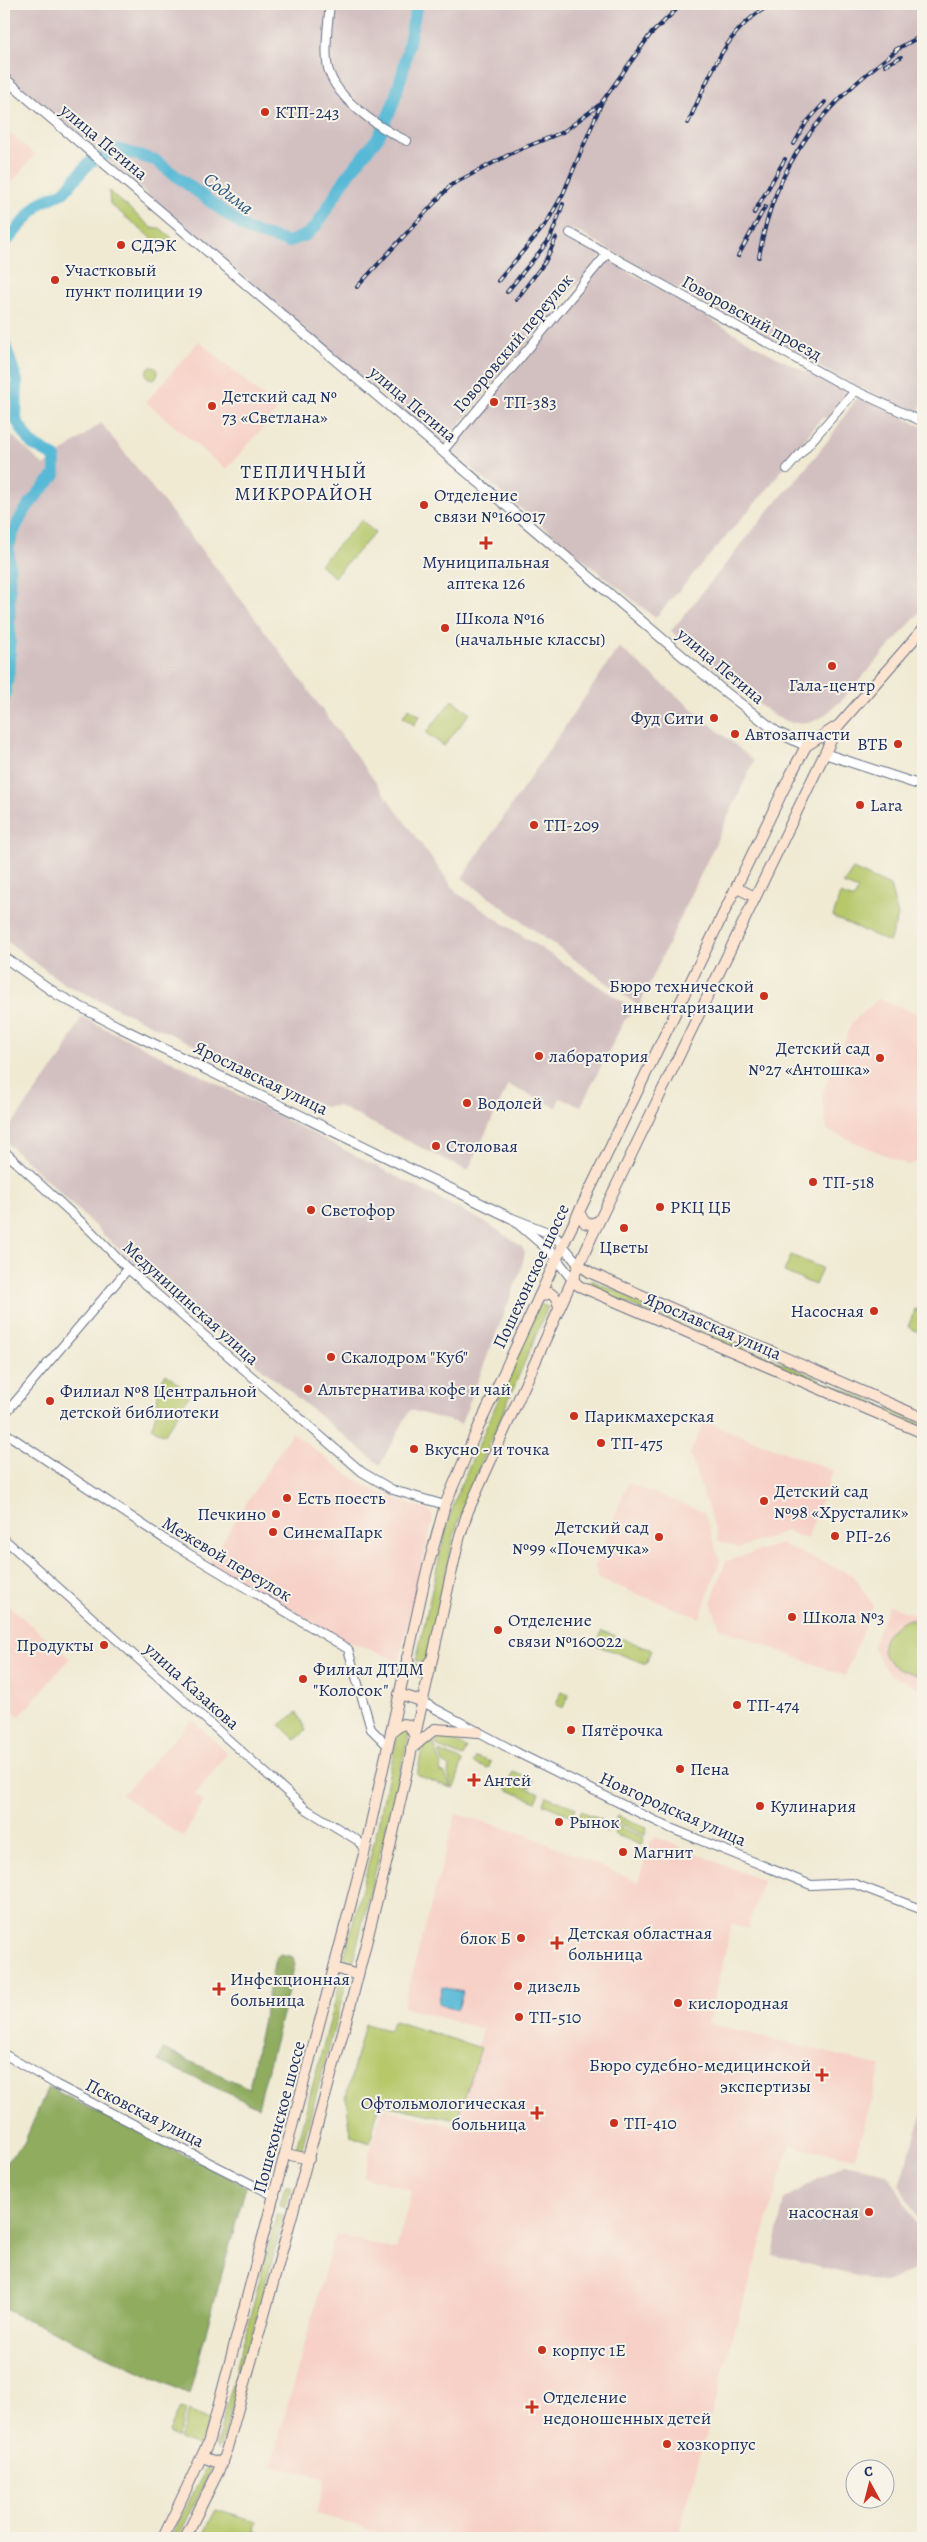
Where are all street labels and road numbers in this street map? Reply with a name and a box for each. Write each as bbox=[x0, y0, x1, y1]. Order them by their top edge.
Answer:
street label: улица Петина bbox=[54, 98, 153, 186]
street label: Говоровский переулок bbox=[448, 268, 578, 418]
street label: Говоровский проезд bbox=[678, 269, 827, 367]
street label: улица Петина bbox=[363, 360, 462, 448]
street label: улица Петина bbox=[671, 622, 770, 710]
street label: Ярославская улица bbox=[190, 1035, 333, 1121]
street label: Пошехонское шоссе bbox=[487, 1200, 575, 1352]
street label: Медуницинская улица bbox=[118, 1235, 265, 1371]
street label: Ярославская улица bbox=[641, 1286, 786, 1366]
street label: Межевой переулок bbox=[158, 1511, 296, 1607]
street label: улица Казакова bbox=[139, 1636, 245, 1736]
street label: Новгородская улица bbox=[596, 1766, 751, 1852]
street label: Пошехонское шоссе bbox=[247, 2038, 311, 2196]
street label: Псковская улица bbox=[82, 2073, 209, 2154]

